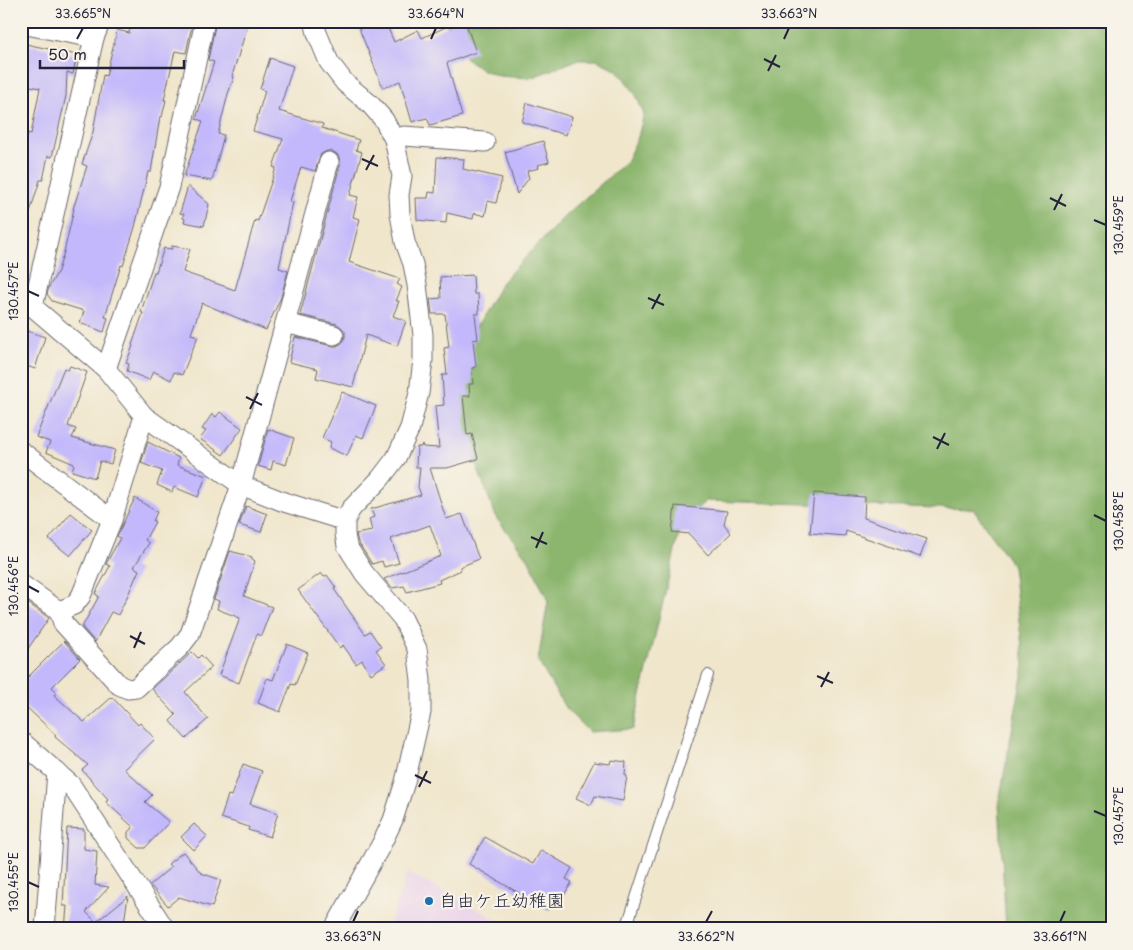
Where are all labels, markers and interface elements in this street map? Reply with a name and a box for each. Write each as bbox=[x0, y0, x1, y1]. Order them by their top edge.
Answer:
text: 33.665°N bbox=[55, 4, 111, 22]
text: 33.664°N bbox=[408, 4, 464, 22]
text: 33.663°N bbox=[761, 4, 817, 22]
scale bar bbox=[40, 38, 184, 70]
text: 50 m bbox=[48, 42, 87, 65]
text: 130.459°E bbox=[1109, 195, 1127, 255]
text: 130.457°E bbox=[4, 261, 22, 321]
text: 130.458°E bbox=[1109, 491, 1127, 551]
text: 130.456°E bbox=[4, 556, 22, 616]
text: 130.457°E bbox=[1109, 786, 1127, 846]
text: 130.455°E bbox=[4, 852, 22, 912]
place label: 自由ケ丘幼稚園 bbox=[439, 886, 565, 913]
marker: 自由ケ丘幼稚園 bbox=[423, 895, 435, 907]
text: 33.663°N bbox=[325, 927, 381, 945]
text: 33.662°N bbox=[677, 927, 735, 945]
text: 33.661°N bbox=[1033, 927, 1087, 945]

